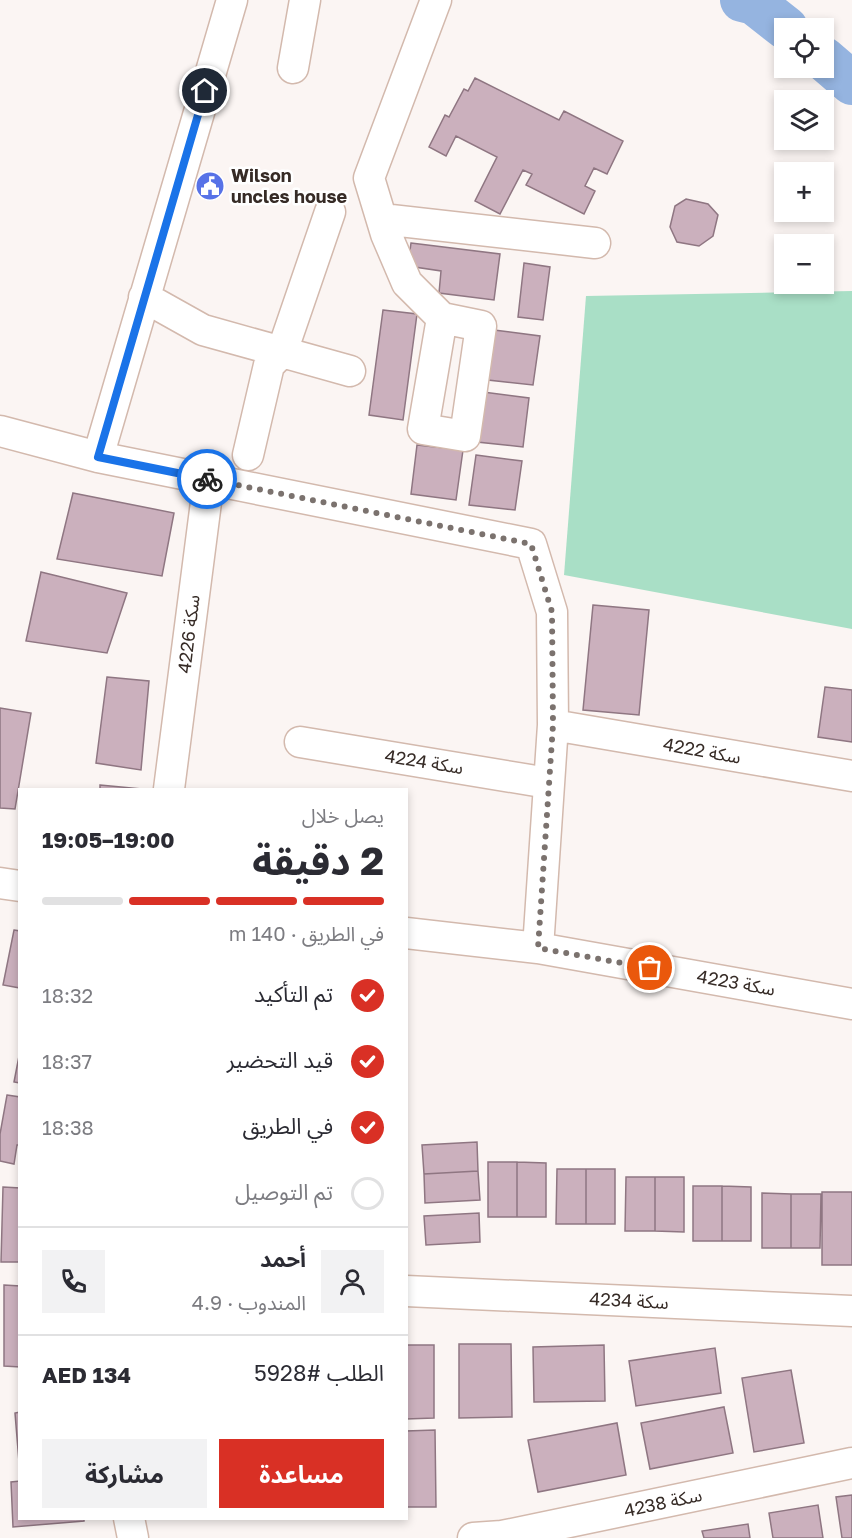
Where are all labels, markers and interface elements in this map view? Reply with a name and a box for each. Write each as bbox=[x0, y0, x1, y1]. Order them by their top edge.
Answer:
map controls bbox=[774, 18, 834, 294]
button: locate bbox=[774, 18, 834, 78]
pin bbox=[179, 65, 230, 116]
icon: home bbox=[188, 74, 221, 107]
button: layers bbox=[774, 90, 834, 150]
button: + bbox=[774, 162, 834, 222]
place label: Wilson uncles house bbox=[231, 164, 348, 207]
public building icon: Wilson uncles house bbox=[194, 170, 226, 202]
button: − bbox=[774, 234, 834, 294]
courier bbox=[177, 449, 237, 509]
icon: bike bbox=[191, 463, 224, 496]
street label: سكة 4226 bbox=[172, 593, 204, 675]
street label: سكة 4222 bbox=[661, 732, 743, 768]
street label: سكة 4224 bbox=[383, 744, 465, 778]
text: يصل خلال bbox=[302, 803, 384, 827]
text: 19:00–19:05 bbox=[42, 826, 175, 853]
text: 2 دقيقة bbox=[252, 837, 384, 884]
text: في الطريق · 140 m bbox=[229, 921, 384, 945]
pin bbox=[624, 942, 675, 993]
icon: bag bbox=[633, 951, 666, 984]
street label: سكة 4223 bbox=[695, 964, 777, 1000]
icon: check bbox=[351, 979, 384, 1012]
text: تم التأكيد bbox=[254, 980, 333, 1007]
text: 18:32 bbox=[42, 983, 93, 1007]
icon: check bbox=[351, 1045, 384, 1078]
text: قيد التحضير bbox=[227, 1046, 333, 1073]
text: 18:37 bbox=[42, 1049, 92, 1073]
icon: check bbox=[351, 1111, 384, 1144]
text: في الطريق bbox=[242, 1112, 333, 1139]
text: 18:38 bbox=[42, 1115, 94, 1139]
text: تم التوصيل bbox=[235, 1178, 333, 1205]
text: أحمد bbox=[260, 1245, 306, 1272]
button: phone bbox=[42, 1250, 105, 1313]
button: person bbox=[321, 1250, 384, 1313]
street label: سكة 4234 bbox=[589, 1287, 669, 1313]
text: المندوب · 4.9 bbox=[192, 1290, 306, 1314]
text: الطلب #5928 bbox=[254, 1359, 384, 1386]
text: AED 134 bbox=[42, 1361, 131, 1388]
button: مشاركة bbox=[42, 1439, 207, 1508]
button: مساعدة bbox=[219, 1439, 384, 1508]
street label: سكة 4238 bbox=[622, 1483, 704, 1521]

